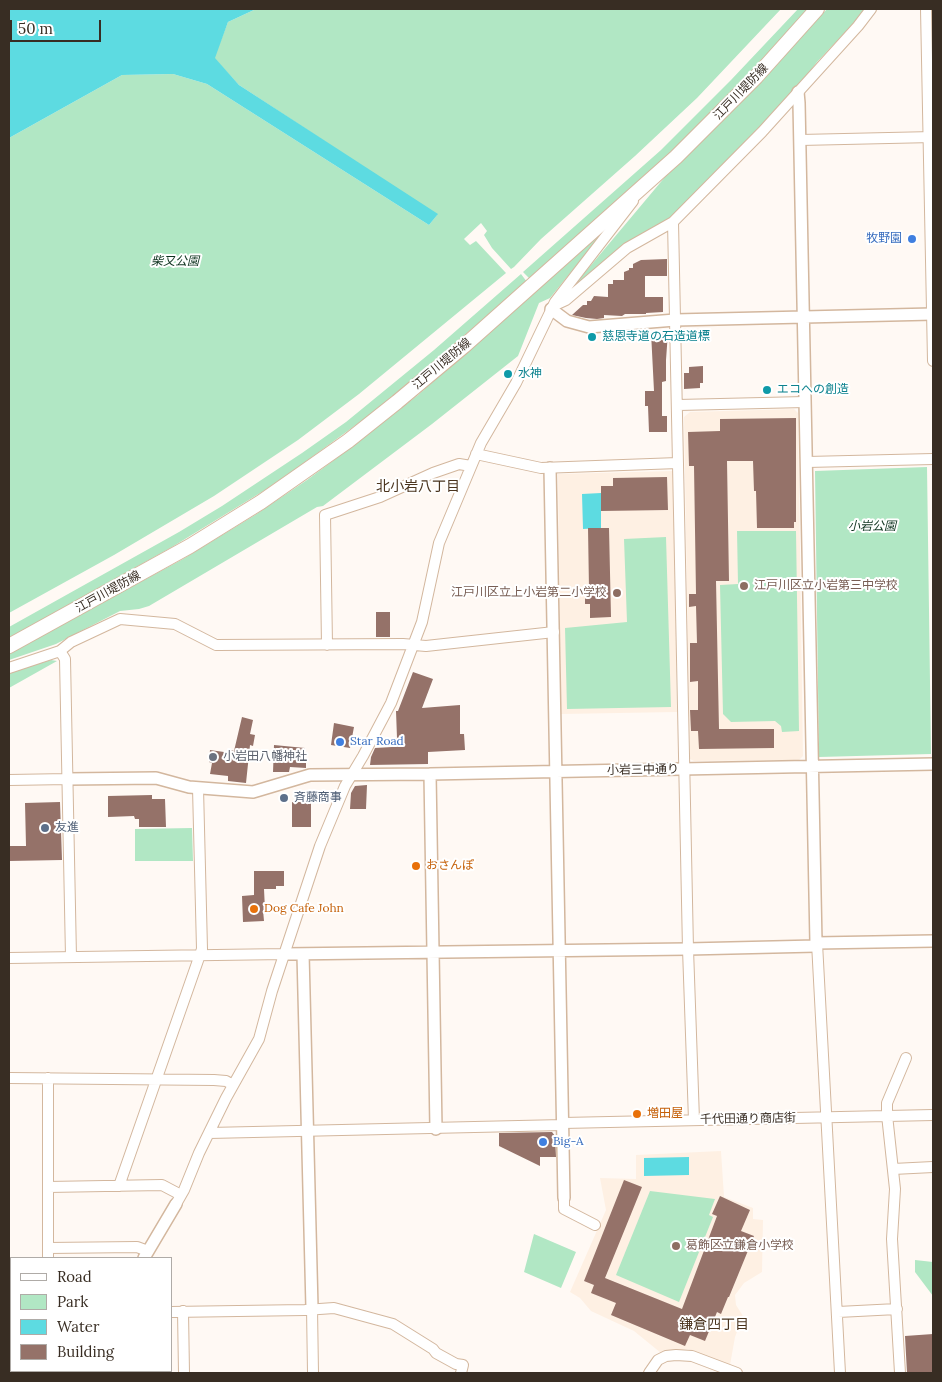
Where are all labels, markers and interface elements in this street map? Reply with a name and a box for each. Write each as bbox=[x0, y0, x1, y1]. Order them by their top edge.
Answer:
scale bar bbox=[12, 10, 104, 42]
text: 50 m bbox=[18, 19, 53, 38]
street label: 江戸川堤防線 bbox=[711, 61, 771, 123]
place label: 牧野園 bbox=[866, 232, 902, 246]
marker: 牧野園 bbox=[906, 233, 918, 245]
park label: 柴又公園 bbox=[151, 255, 199, 269]
place label: 慈恩寺道の石造道標 bbox=[602, 330, 710, 344]
marker: 慈恩寺道の石造道標 bbox=[586, 331, 598, 343]
street label: 江戸川堤防線 bbox=[410, 335, 474, 393]
place label: 水神 bbox=[518, 367, 542, 381]
marker: 水神 bbox=[502, 368, 514, 380]
place label: エコへの創造 bbox=[777, 383, 849, 397]
marker: エコへの創造 bbox=[761, 384, 773, 396]
district label: 北小岩八丁目 bbox=[376, 479, 460, 495]
park label: 小岩公園 bbox=[848, 520, 896, 534]
street label: 江戸川堤防線 bbox=[73, 568, 143, 616]
place label: 江戸川区立小岩第三中学校 bbox=[754, 579, 898, 593]
marker: 江戸川区立小岩第三中学校 bbox=[738, 580, 750, 592]
place label: 江戸川区立上小岩第二小学校 bbox=[451, 586, 607, 600]
marker: 江戸川区立上小岩第二小学校 bbox=[611, 587, 623, 599]
place label: Star Road bbox=[350, 735, 404, 749]
marker: Star Road bbox=[334, 736, 346, 748]
place label: 小岩田八幡神社 bbox=[223, 750, 307, 764]
marker: 小岩田八幡神社 bbox=[207, 751, 219, 763]
street label: 小岩三中通り bbox=[607, 762, 679, 778]
place label: 斉藤商事 bbox=[294, 791, 342, 805]
marker: 斉藤商事 bbox=[278, 792, 290, 804]
place label: 友進 bbox=[55, 821, 79, 835]
marker: 友進 bbox=[39, 822, 51, 834]
place label: おさんぽ bbox=[426, 859, 474, 873]
marker: おさんぽ bbox=[410, 860, 422, 872]
place label: Dog Cafe John bbox=[264, 902, 344, 916]
marker: Dog Cafe John bbox=[248, 903, 260, 915]
place label: 増田屋 bbox=[647, 1107, 683, 1121]
marker: 増田屋 bbox=[631, 1108, 643, 1120]
street label: 千代田通り商店街 bbox=[700, 1111, 796, 1127]
place label: Big-A bbox=[553, 1135, 584, 1149]
marker: Big-A bbox=[537, 1136, 549, 1148]
place label: 葛飾区立鎌倉小学校 bbox=[686, 1239, 794, 1253]
marker: 葛飾区立鎌倉小学校 bbox=[670, 1240, 682, 1252]
legend bbox=[10, 1257, 172, 1372]
text: Road bbox=[57, 1267, 92, 1286]
text: Park bbox=[57, 1292, 88, 1311]
text: Water bbox=[57, 1317, 99, 1336]
district label: 鎌倉四丁目 bbox=[679, 1317, 749, 1333]
text: Building bbox=[57, 1342, 114, 1361]

